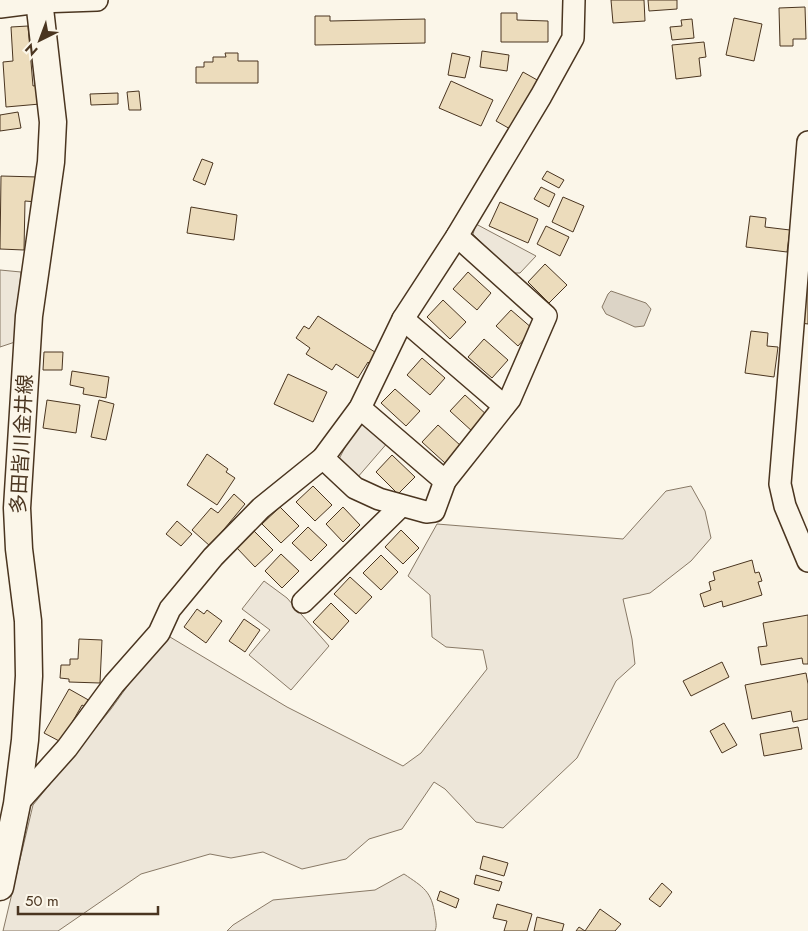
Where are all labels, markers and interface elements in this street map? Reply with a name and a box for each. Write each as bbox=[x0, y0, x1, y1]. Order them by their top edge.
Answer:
north arrow bbox=[15, 15, 65, 65]
text: N bbox=[20, 39, 42, 61]
street label: 多田皆川金井線 bbox=[4, 373, 40, 515]
scale bar bbox=[18, 884, 158, 916]
text: 50 m bbox=[25, 890, 59, 912]

